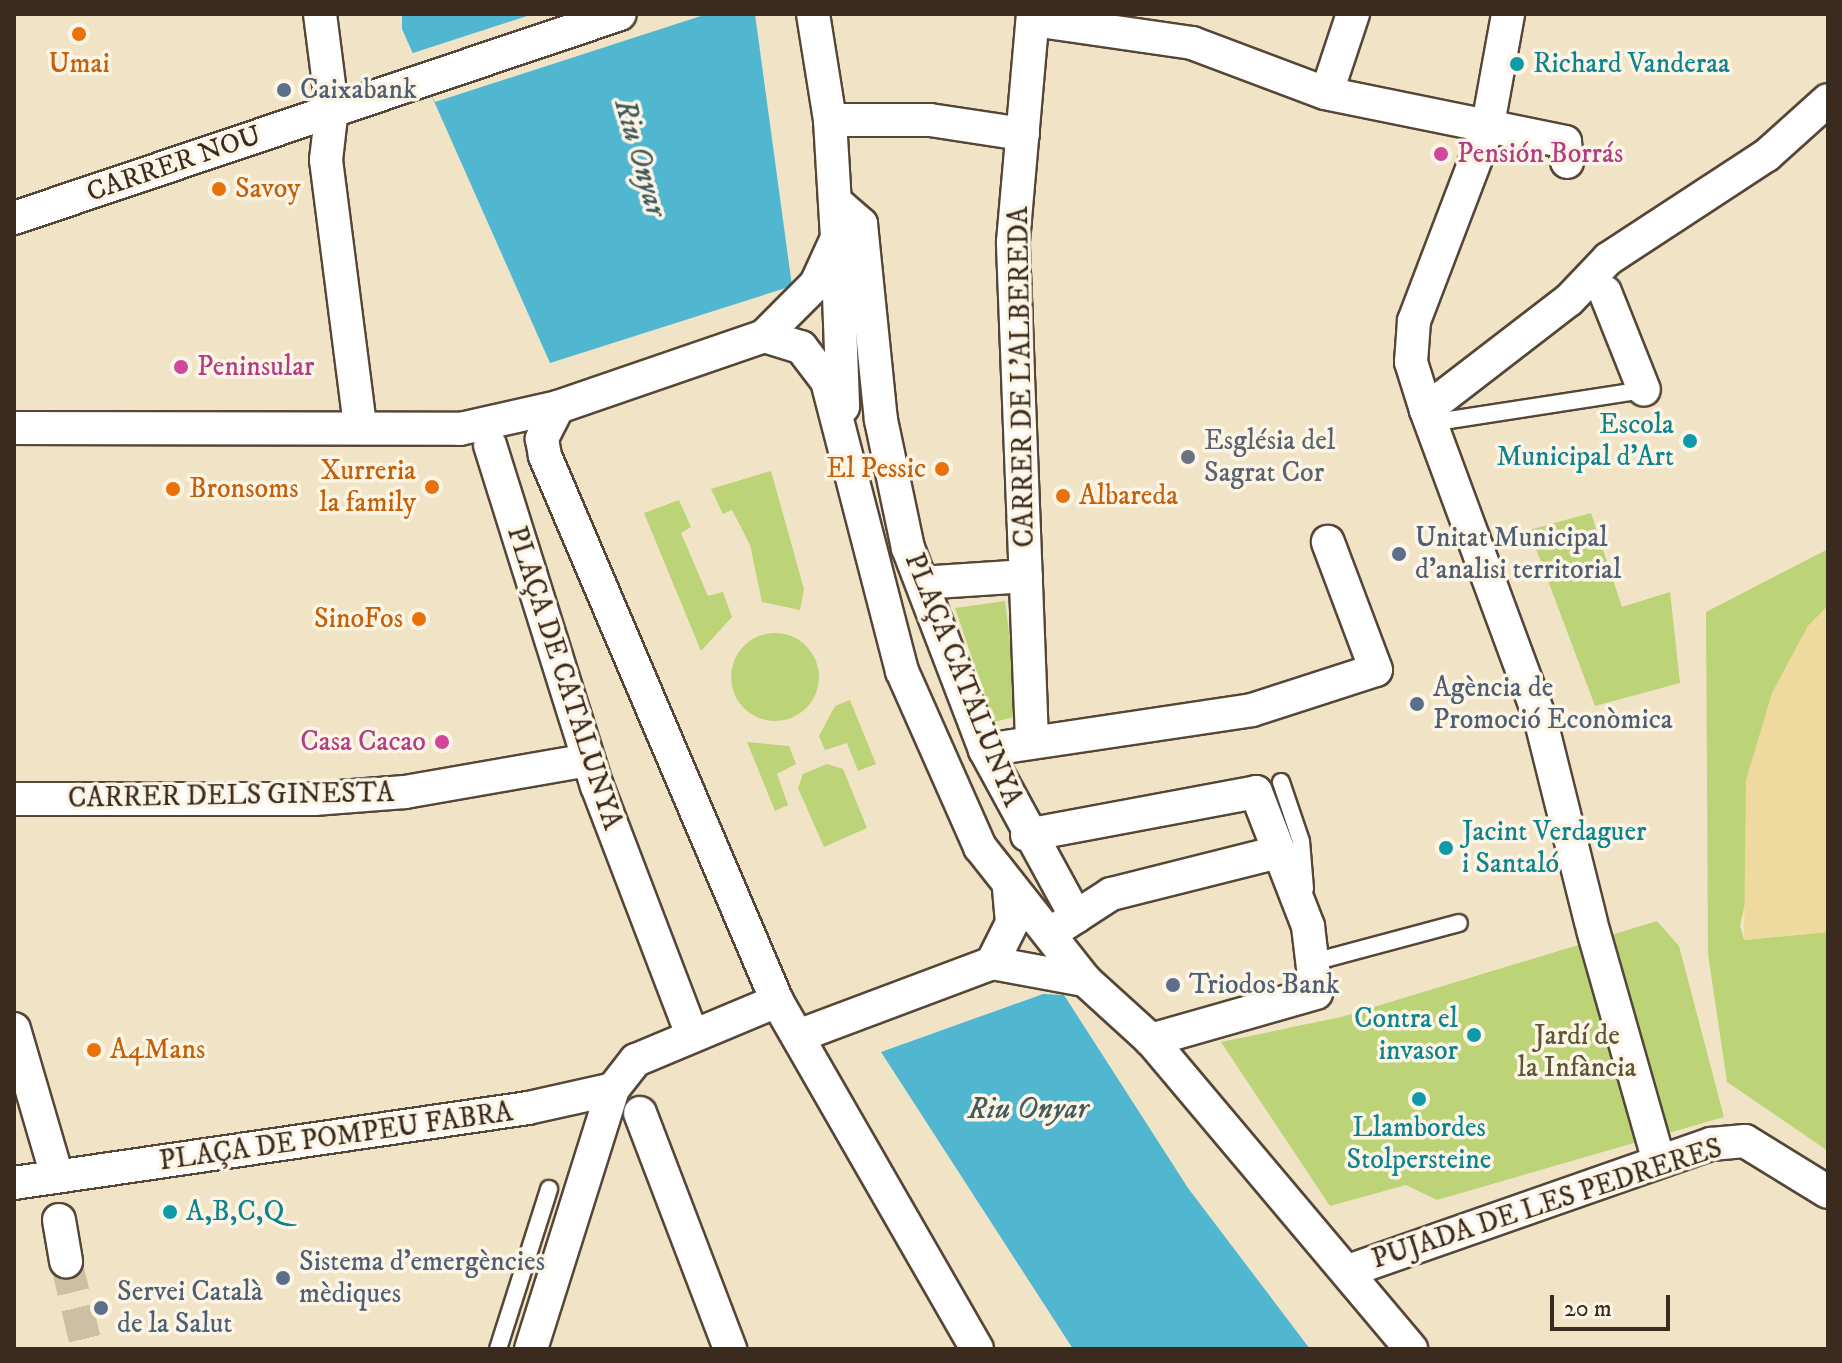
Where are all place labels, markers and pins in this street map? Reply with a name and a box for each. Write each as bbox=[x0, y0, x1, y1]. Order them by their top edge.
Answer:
marker: Umai bbox=[70, 25, 88, 43]
place label: Umai bbox=[48, 47, 110, 81]
place label: Richard Vanderaa bbox=[1533, 47, 1730, 81]
marker: Richard Vanderaa bbox=[1508, 55, 1526, 73]
place label: Caixabank bbox=[300, 73, 417, 107]
marker: Caixabank bbox=[275, 81, 293, 99]
place label: Pensión Borrás bbox=[1457, 137, 1623, 171]
marker: Pensión Borrás bbox=[1432, 145, 1450, 163]
place label: Savoy bbox=[235, 172, 301, 206]
marker: Savoy bbox=[210, 180, 228, 198]
place label: Peninsular bbox=[197, 350, 315, 384]
marker: Peninsular bbox=[172, 358, 190, 376]
place label: Escola Municipal d'Art bbox=[1496, 408, 1674, 474]
place label: Església del Sagrat Cor bbox=[1204, 424, 1335, 490]
marker: Escola Municipal d'Art bbox=[1681, 432, 1699, 450]
marker: Església del Sagrat Cor bbox=[1179, 448, 1197, 466]
place label: El Pessic bbox=[826, 452, 926, 486]
place label: Xurreria la family bbox=[319, 454, 416, 520]
marker: El Pessic bbox=[933, 460, 951, 478]
place label: Bronsoms bbox=[189, 472, 299, 506]
marker: Xurreria la family bbox=[423, 478, 441, 496]
place label: Albareda bbox=[1079, 479, 1178, 513]
marker: Bronsoms bbox=[164, 480, 182, 498]
marker: Albareda bbox=[1054, 487, 1072, 505]
place label: Unitat Municipal d'analisi territorial bbox=[1415, 521, 1621, 587]
marker: Unitat Municipal d'analisi territorial bbox=[1390, 545, 1408, 563]
place label: SinoFos bbox=[314, 602, 403, 636]
marker: SinoFos bbox=[410, 610, 428, 628]
place label: Agència de Promoció Econòmica bbox=[1433, 671, 1673, 737]
marker: Agència de Promoció Econòmica bbox=[1408, 695, 1426, 713]
place label: Casa Cacao bbox=[300, 725, 426, 759]
marker: Casa Cacao bbox=[433, 733, 451, 751]
place label: Jacint Verdaguer i Santaló bbox=[1462, 815, 1646, 881]
marker: Jacint Verdaguer i Santaló bbox=[1437, 839, 1455, 857]
place label: Triodos Bank bbox=[1189, 968, 1340, 1002]
marker: Triodos Bank bbox=[1164, 976, 1182, 994]
place label: Contra el invasor bbox=[1354, 1002, 1458, 1068]
marker: Contra el invasor bbox=[1465, 1026, 1483, 1044]
place label: A4Mans bbox=[110, 1033, 205, 1067]
marker: A4Mans bbox=[85, 1041, 103, 1059]
marker: Llambordes Stolpersteine bbox=[1410, 1090, 1428, 1108]
place label: Llambordes Stolpersteine bbox=[1347, 1111, 1491, 1177]
place label: A,B,C,Q bbox=[186, 1195, 284, 1229]
marker: A,B,C,Q bbox=[161, 1203, 179, 1221]
place label: Sistema d'emergències mèdiques bbox=[299, 1245, 545, 1311]
marker: Sistema d'emergències mèdiques bbox=[274, 1269, 292, 1287]
place label: Servei Català de la Salut bbox=[117, 1275, 263, 1341]
marker: Servei Català de la Salut bbox=[92, 1299, 110, 1317]

